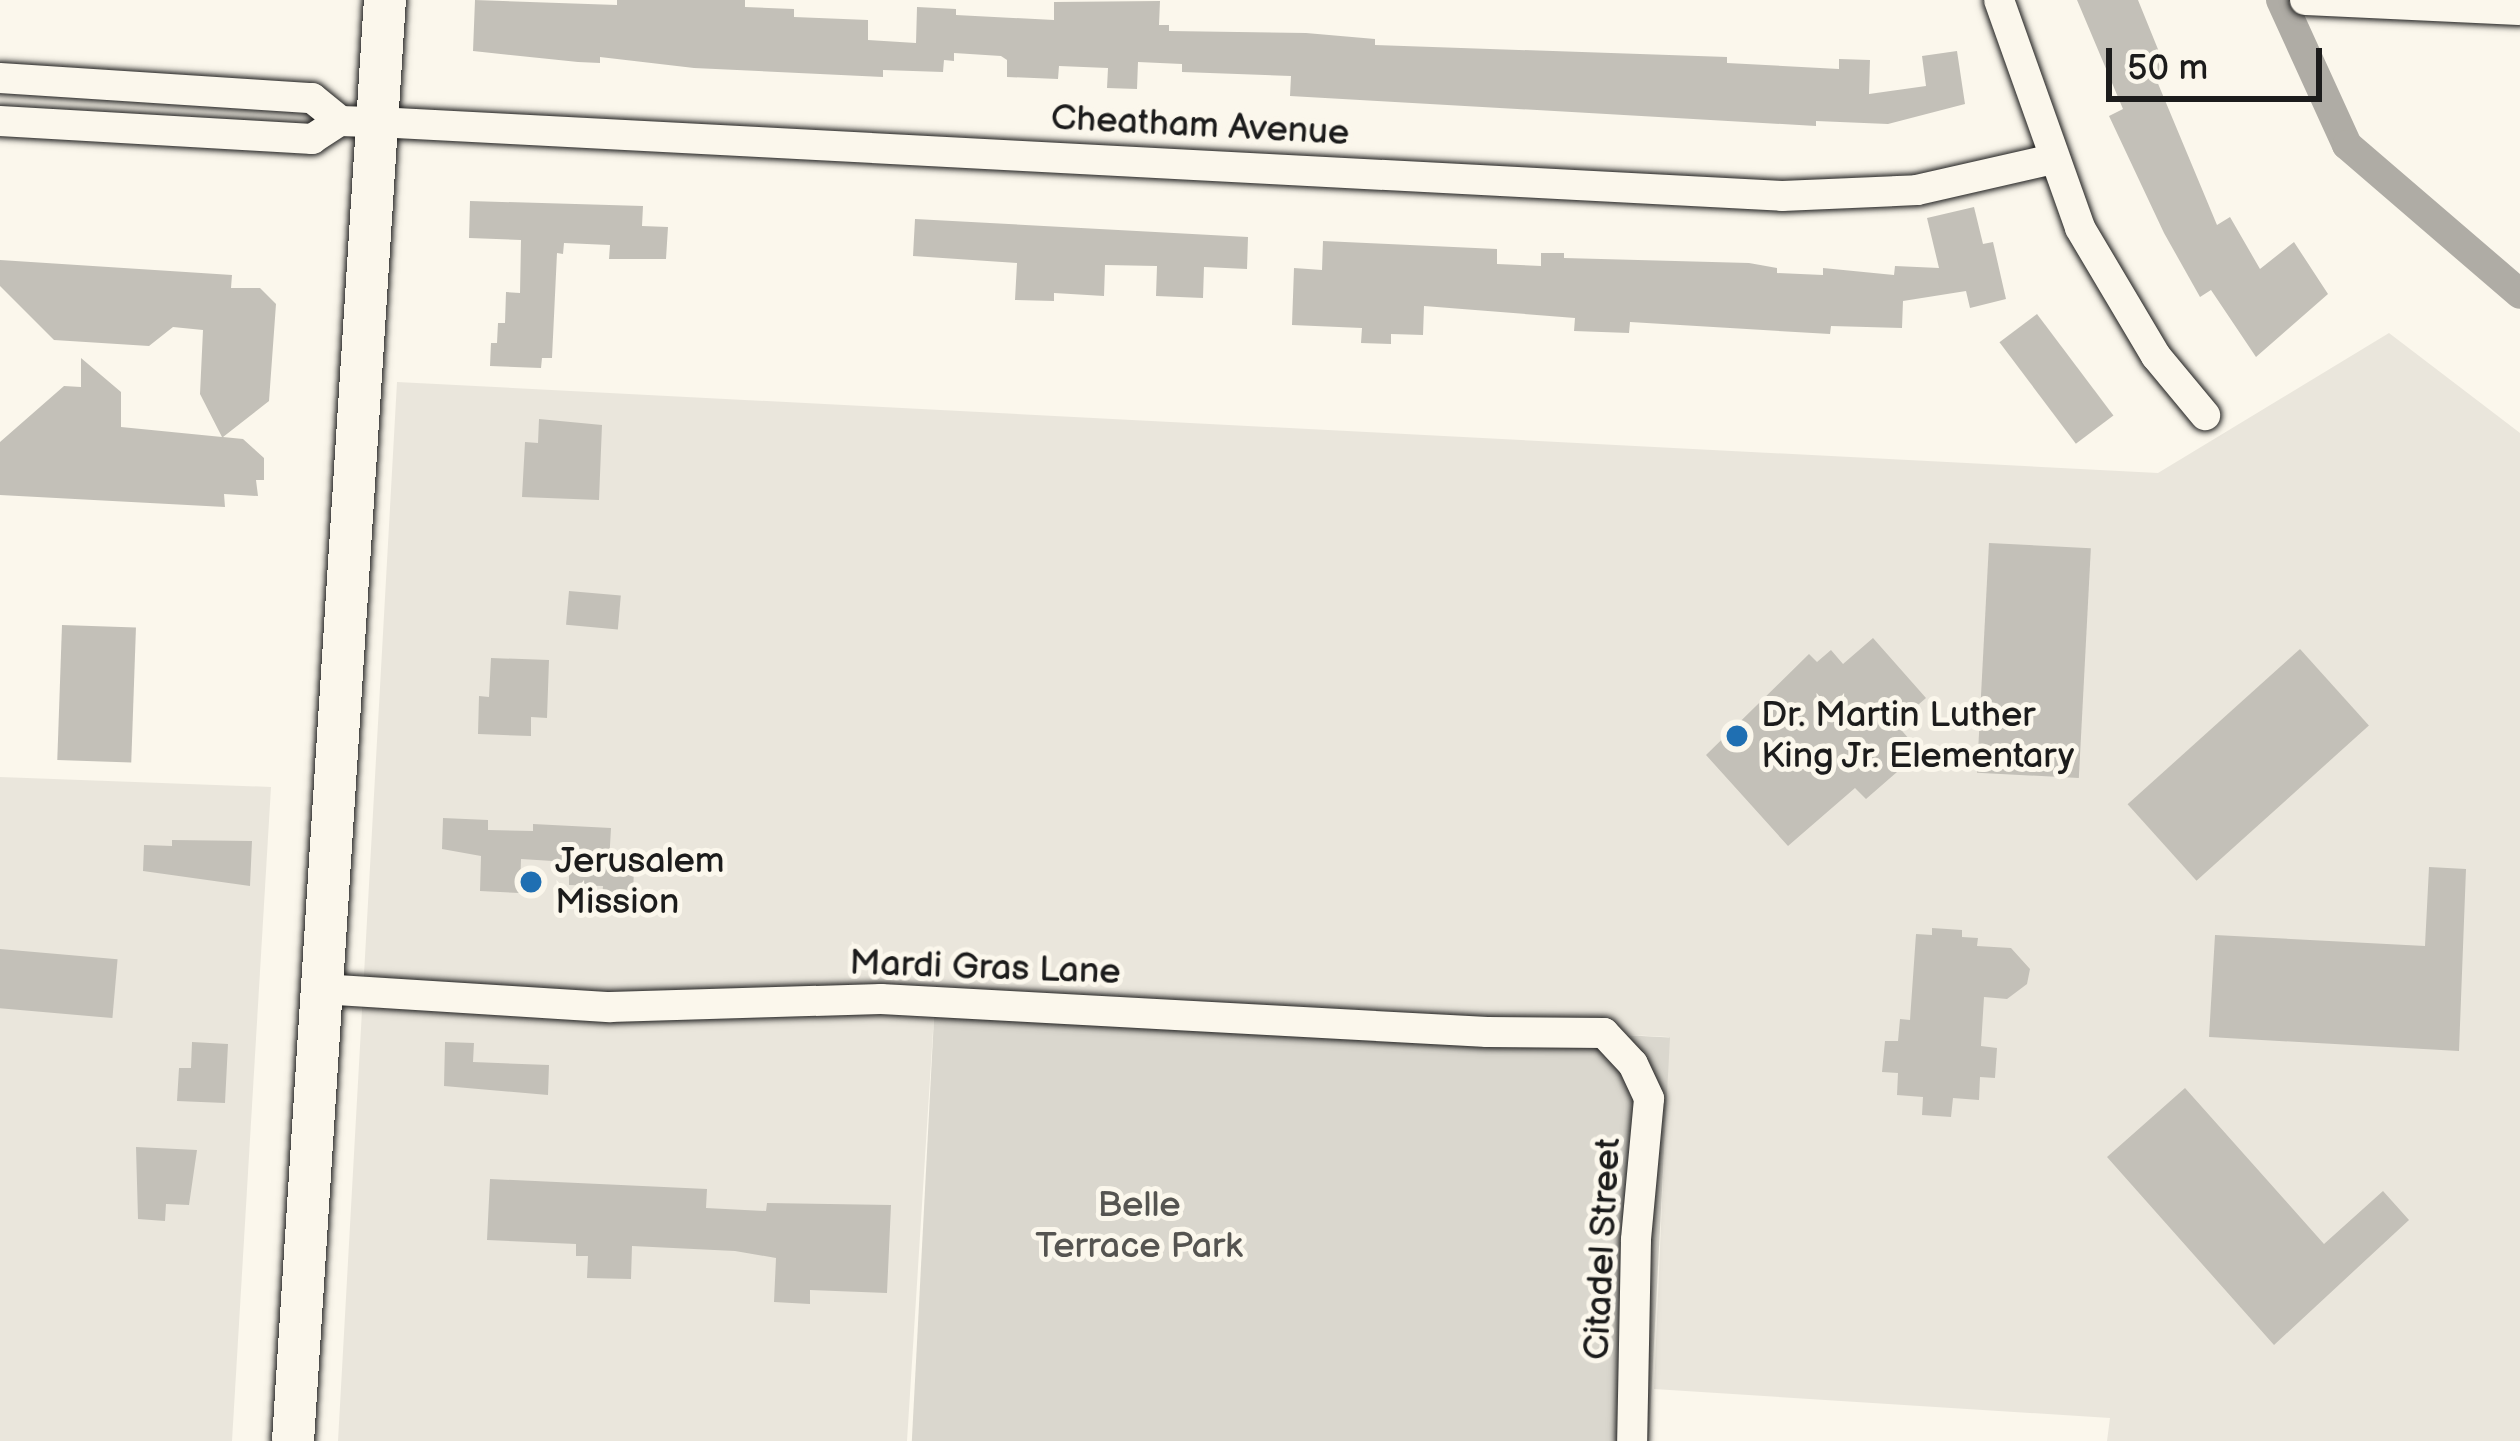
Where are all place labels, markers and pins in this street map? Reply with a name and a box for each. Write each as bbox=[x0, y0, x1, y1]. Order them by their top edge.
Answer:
place label: Dr. Martin Luther King Jr. Elementary bbox=[1761, 693, 2076, 778]
marker: Dr. Martin Luther King Jr. Elementary bbox=[1724, 723, 1750, 749]
place label: Jerusalem Mission bbox=[555, 839, 725, 924]
marker: Jerusalem Mission bbox=[518, 869, 544, 895]

